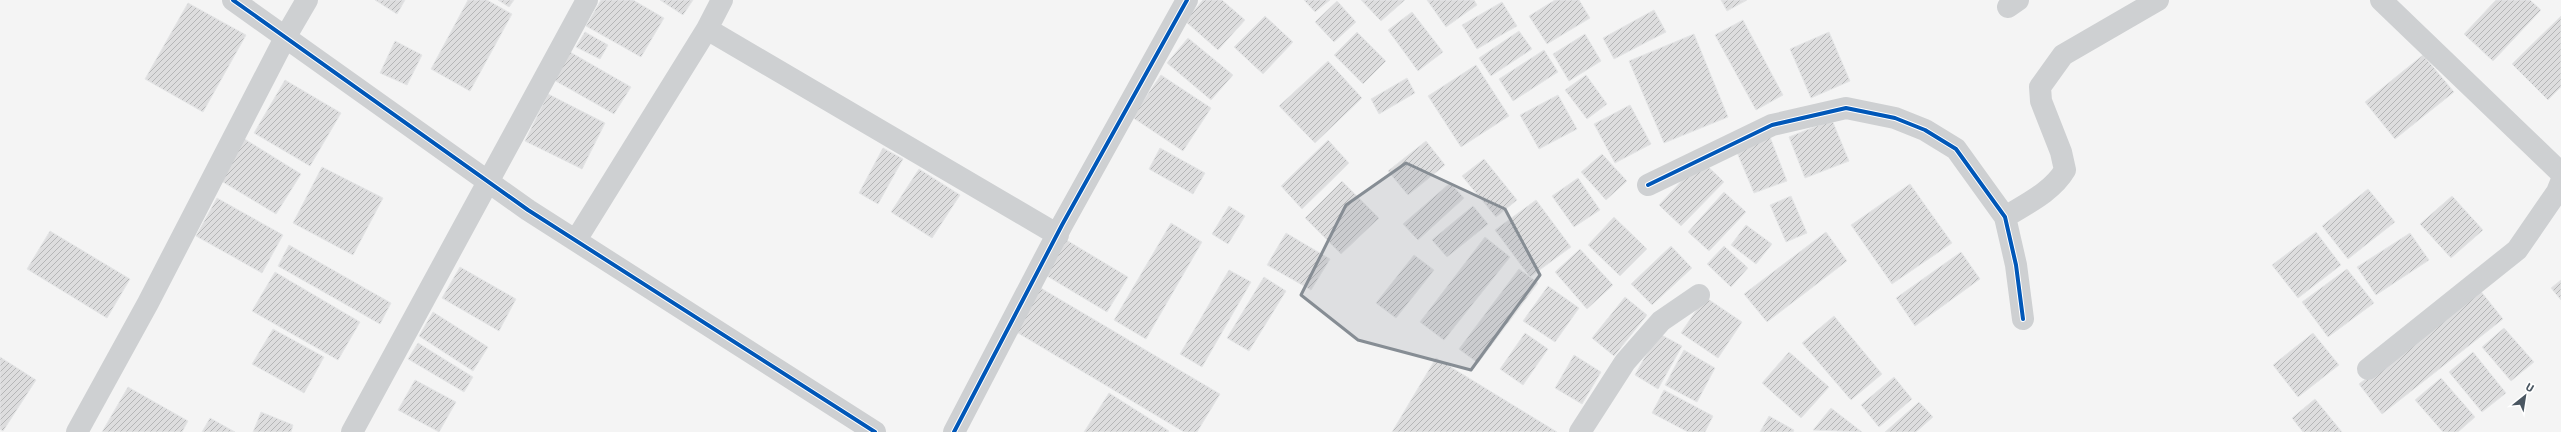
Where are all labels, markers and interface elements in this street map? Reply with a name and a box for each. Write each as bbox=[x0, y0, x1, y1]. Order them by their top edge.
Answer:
north arrow bbox=[2505, 376, 2545, 416]
text: U bbox=[2523, 380, 2536, 395]

